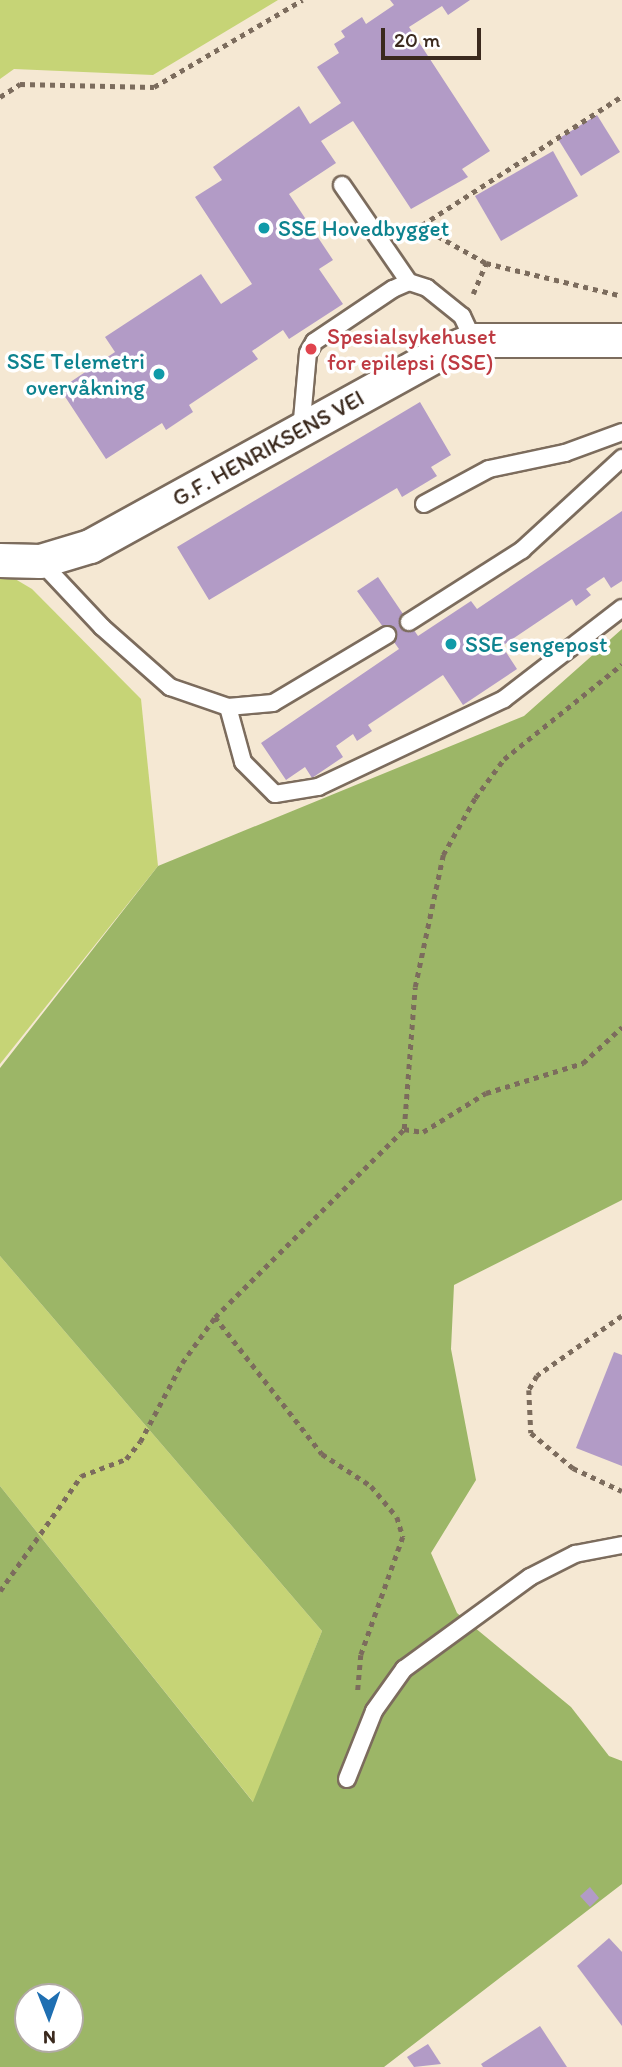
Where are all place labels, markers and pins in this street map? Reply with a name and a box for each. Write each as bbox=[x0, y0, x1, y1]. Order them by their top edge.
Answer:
place label: SSE Hovedbygget bbox=[278, 214, 449, 242]
marker: SSE Hovedbygget bbox=[256, 220, 272, 236]
place label: Spesialsykehuset for epilepsi (SSE) bbox=[327, 322, 496, 376]
marker: Spesialsykehuset for epilepsi (SSE) bbox=[301, 339, 321, 359]
place label: SSE Telemetri overvåkning bbox=[9, 347, 145, 401]
marker: SSE Telemetri overvåkning bbox=[151, 366, 167, 382]
place label: SSE sengepost bbox=[465, 630, 608, 658]
marker: SSE sengepost bbox=[443, 636, 459, 652]

